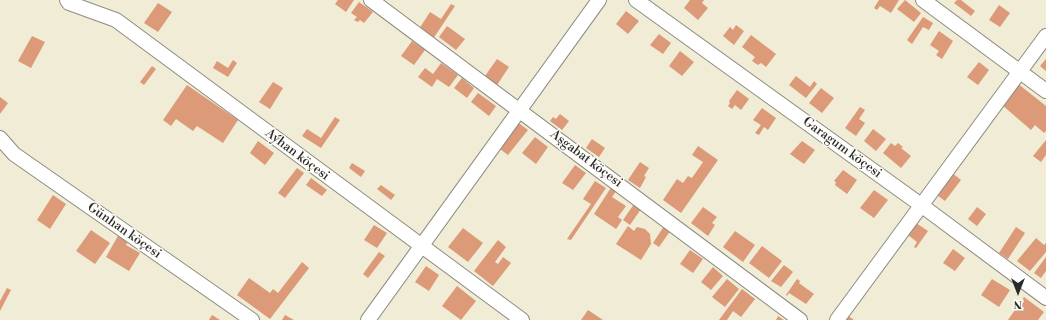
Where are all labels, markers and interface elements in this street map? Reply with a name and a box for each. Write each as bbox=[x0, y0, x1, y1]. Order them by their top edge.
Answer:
street label: Garagum köçesi bbox=[800, 114, 884, 182]
street label: Aýhan köçesi bbox=[262, 126, 332, 184]
street label: Aşgabat köçesi bbox=[547, 127, 625, 191]
street label: Günhan köçesi bbox=[84, 200, 164, 262]
north arrow bbox=[998, 272, 1038, 312]
text: N bbox=[1014, 297, 1022, 311]

